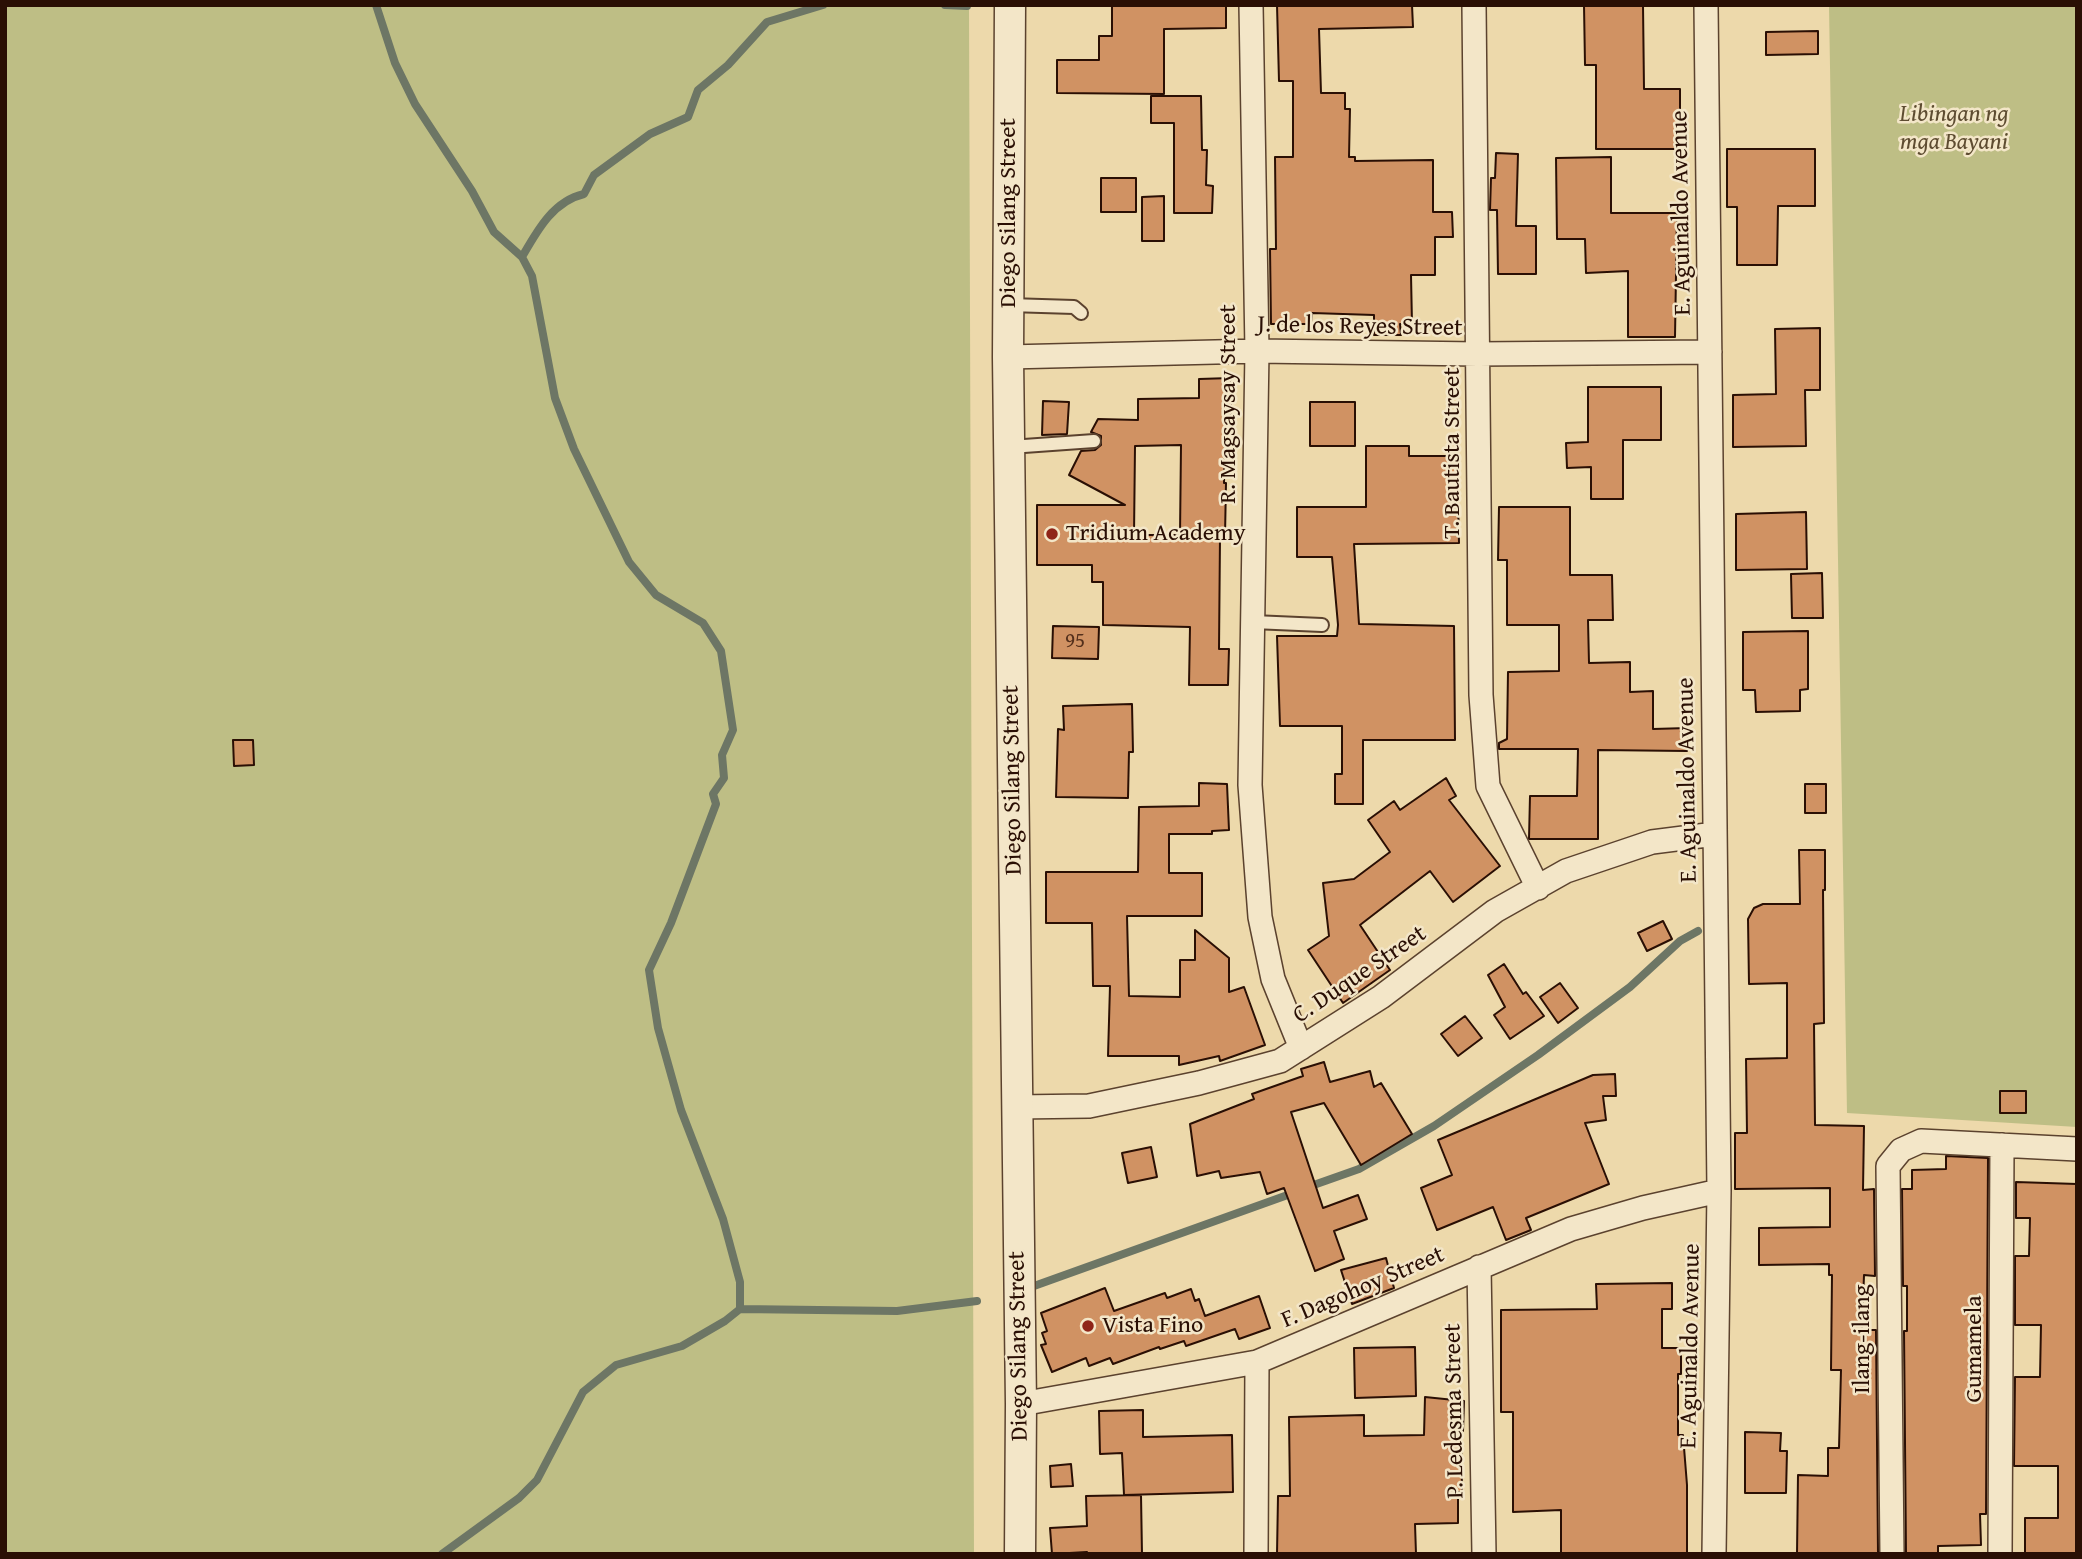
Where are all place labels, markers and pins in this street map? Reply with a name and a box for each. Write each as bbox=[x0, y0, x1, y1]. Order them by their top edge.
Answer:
place label: Tridium Academy bbox=[1066, 520, 1246, 548]
marker: Tridium Academy bbox=[1044, 526, 1060, 542]
place label: Vista Fino bbox=[1102, 1312, 1203, 1340]
marker: Vista Fino bbox=[1080, 1318, 1096, 1334]

